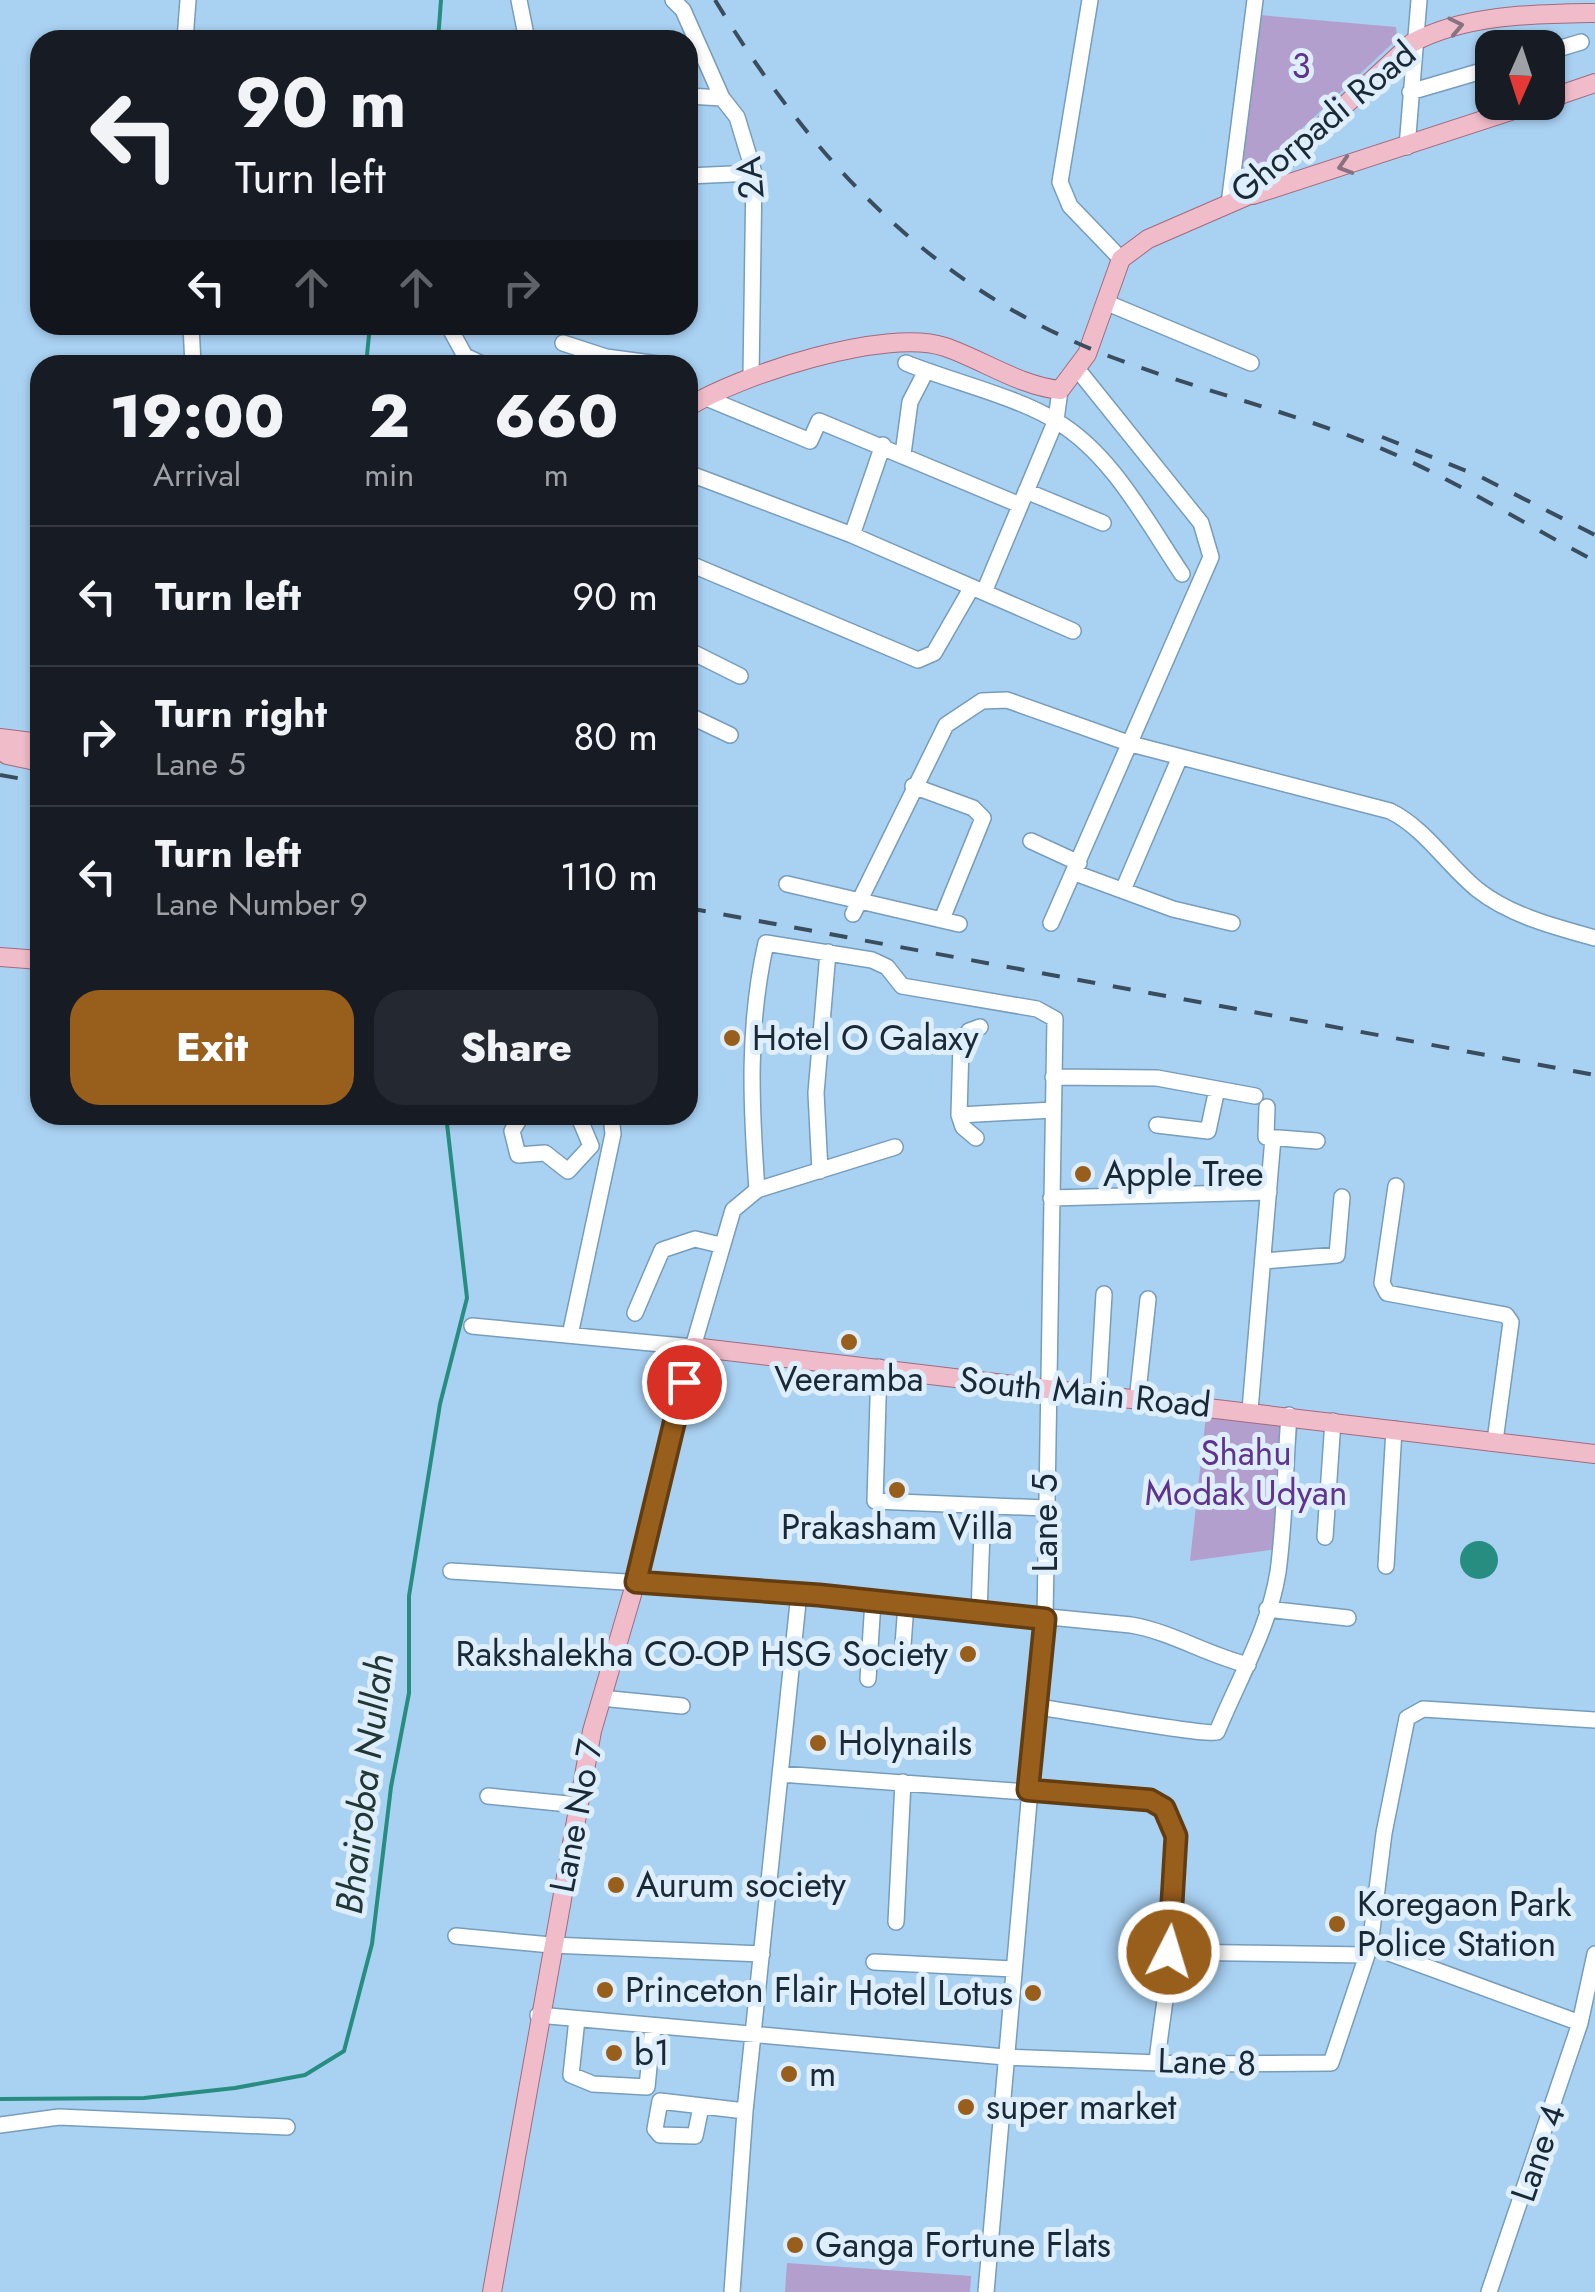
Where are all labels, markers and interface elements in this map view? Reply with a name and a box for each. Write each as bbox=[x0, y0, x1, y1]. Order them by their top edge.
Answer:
one-way arrow bbox=[1447, 17, 1464, 38]
street label: Ghorpadi Road bbox=[1219, 29, 1427, 215]
north arrow bbox=[1475, 30, 1565, 120]
map controls bbox=[1475, 30, 1565, 120]
park label: 3 bbox=[1291, 41, 1311, 91]
text: 90 m bbox=[235, 52, 407, 153]
icon: left bbox=[70, 70, 200, 200]
text: Turn left bbox=[235, 145, 386, 210]
street label: 2A bbox=[723, 154, 777, 202]
one-way arrow bbox=[1338, 154, 1355, 175]
icon: left bbox=[179, 260, 234, 315]
icon: ahead bbox=[284, 260, 339, 315]
icon: ahead bbox=[389, 260, 444, 315]
icon: right bbox=[494, 260, 549, 315]
text: 19:00 bbox=[110, 373, 285, 460]
text: 2 bbox=[369, 373, 410, 460]
text: 660 bbox=[494, 373, 618, 460]
text: Arrival bbox=[153, 452, 241, 498]
text: min bbox=[364, 452, 414, 498]
text: m bbox=[544, 452, 569, 498]
icon: left bbox=[70, 569, 125, 624]
text: Turn left bbox=[155, 569, 301, 624]
text: 90 m bbox=[572, 569, 658, 624]
text: Turn right bbox=[155, 686, 327, 741]
icon: right bbox=[70, 709, 125, 764]
text: 80 m bbox=[573, 709, 658, 764]
text: Lane 5 bbox=[155, 741, 246, 787]
text: Turn left bbox=[155, 826, 301, 881]
icon: left bbox=[70, 849, 125, 904]
text: 110 m bbox=[560, 849, 658, 904]
text: Lane Number 9 bbox=[155, 881, 368, 927]
button: Exit bbox=[70, 990, 354, 1105]
button: Share bbox=[374, 990, 658, 1105]
place label: Hotel O Galaxy bbox=[752, 1013, 979, 1063]
marker: Hotel O Galaxy bbox=[721, 1027, 743, 1049]
place label: Apple Tree bbox=[1103, 1149, 1264, 1199]
marker: Apple Tree bbox=[1072, 1163, 1094, 1185]
marker: Veeramba bbox=[838, 1331, 860, 1353]
pin bbox=[642, 1340, 727, 1425]
place label: Veeramba bbox=[774, 1354, 924, 1404]
street label: South Main Road bbox=[957, 1354, 1213, 1430]
icon: arrive bbox=[657, 1355, 712, 1410]
park label: Shahu Modak Udyan bbox=[1145, 1428, 1347, 1518]
street label: Lane 5 bbox=[1020, 1473, 1070, 1573]
marker: Prakasham Villa bbox=[886, 1479, 908, 1501]
place label: Prakasham Villa bbox=[781, 1502, 1013, 1552]
place label: Rakshalekha CO-OP HSG Society bbox=[456, 1629, 949, 1679]
marker: Rakshalekha CO-OP HSG Society bbox=[957, 1643, 979, 1665]
water label: Bhairoba Nullah bbox=[321, 1651, 407, 1917]
place label: Holynails bbox=[838, 1718, 972, 1768]
marker: Holynails bbox=[807, 1732, 829, 1754]
street label: Lane No 7 bbox=[537, 1735, 615, 1897]
place label: Aurum society bbox=[636, 1860, 846, 1910]
marker: Aurum society bbox=[605, 1874, 627, 1896]
place label: Koregaon Park Police Station bbox=[1357, 1879, 1572, 1969]
position arrow bbox=[1117, 1900, 1221, 2004]
marker: Koregaon Park Police Station bbox=[1326, 1913, 1348, 1935]
place label: Princeton Flair bbox=[625, 1965, 838, 2015]
place label: Hotel Lotus bbox=[848, 1968, 1013, 2018]
marker: Princeton Flair bbox=[594, 1979, 616, 2001]
marker: Hotel Lotus bbox=[1022, 1982, 1044, 2004]
place label: b1 bbox=[634, 2028, 670, 2078]
street label: Lane 8 bbox=[1157, 2035, 1257, 2089]
marker: b1 bbox=[603, 2042, 625, 2064]
place label: m bbox=[809, 2049, 836, 2099]
marker: m bbox=[778, 2063, 800, 2085]
place label: super market bbox=[986, 2082, 1177, 2132]
marker: super market bbox=[955, 2096, 977, 2118]
street label: Lane 4 bbox=[1498, 2098, 1578, 2208]
place label: Ganga Fortune Flats bbox=[815, 2220, 1111, 2270]
marker: Ganga Fortune Flats bbox=[784, 2234, 806, 2256]

